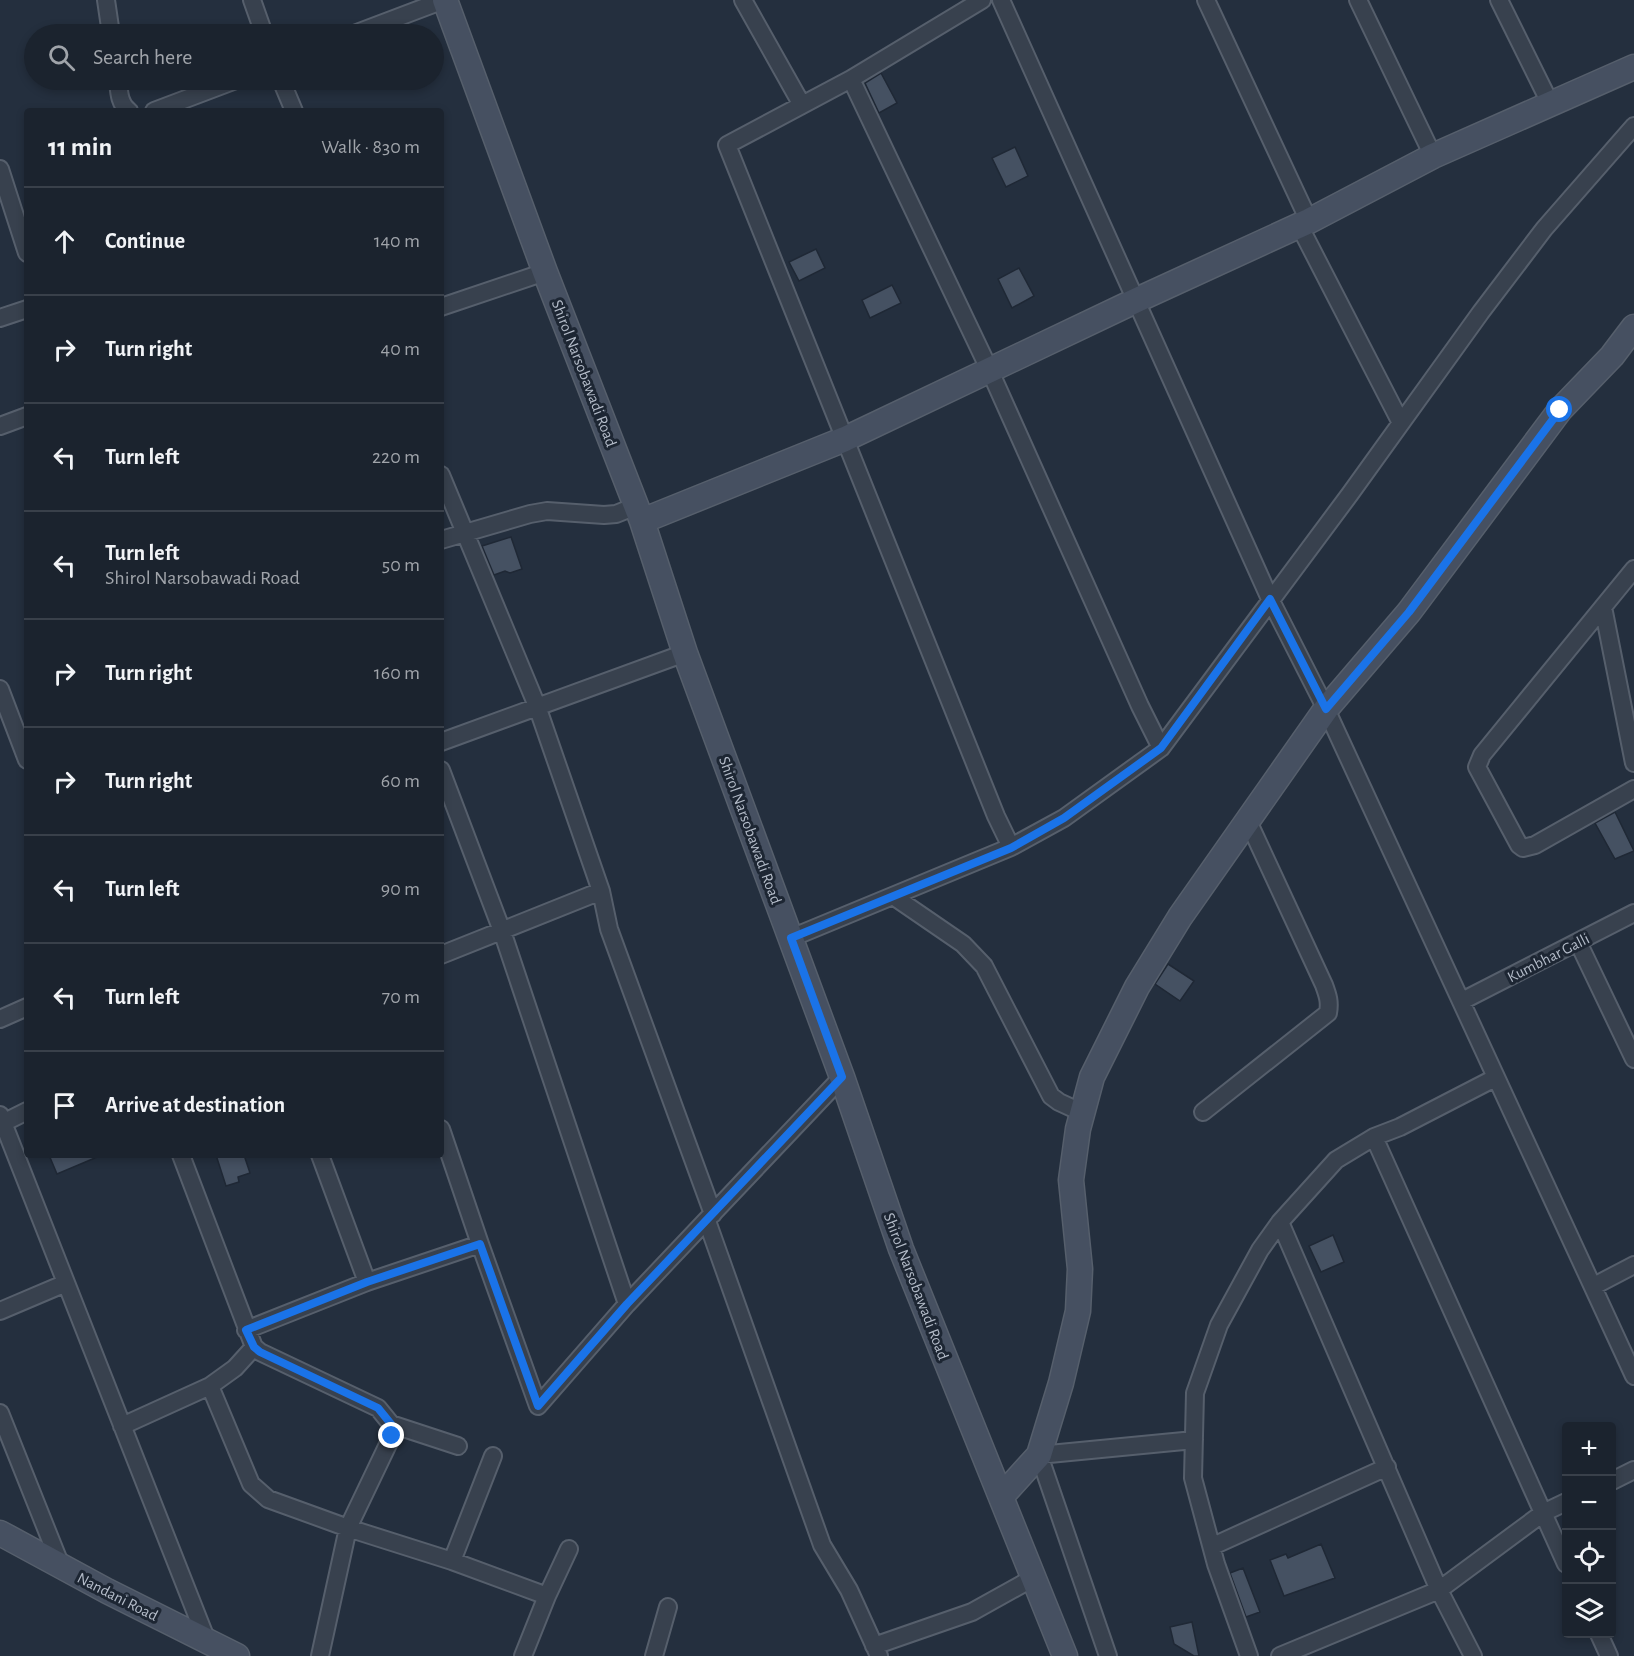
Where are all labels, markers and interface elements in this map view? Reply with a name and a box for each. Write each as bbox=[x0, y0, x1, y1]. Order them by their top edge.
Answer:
search box bbox=[24, 24, 444, 90]
icon: search bbox=[45, 41, 78, 74]
text: Search here bbox=[93, 46, 192, 68]
text: 11 min bbox=[48, 134, 112, 160]
text: Walk · 830 m bbox=[321, 137, 420, 157]
icon: ahead bbox=[48, 225, 81, 258]
text: Continue bbox=[105, 230, 185, 252]
text: 140 m bbox=[374, 231, 420, 251]
street label: Shirol Narsobawadi Road bbox=[549, 298, 619, 449]
icon: right bbox=[48, 333, 81, 366]
text: Turn right bbox=[105, 338, 192, 360]
text: 40 m bbox=[381, 339, 420, 359]
route start bbox=[1546, 396, 1572, 422]
icon: left bbox=[48, 441, 81, 474]
text: Turn left bbox=[105, 446, 179, 468]
text: 220 m bbox=[372, 447, 420, 467]
text: Turn left bbox=[105, 542, 179, 564]
icon: left bbox=[48, 549, 81, 582]
text: 50 m bbox=[382, 555, 420, 575]
text: Shirol Narsobawadi Road bbox=[105, 568, 300, 588]
icon: right bbox=[48, 657, 81, 690]
text: Turn right bbox=[105, 662, 192, 684]
text: 160 m bbox=[374, 663, 420, 683]
street label: Shirol Narsobawadi Road bbox=[716, 754, 784, 906]
icon: right bbox=[48, 765, 81, 798]
text: Turn right bbox=[105, 770, 192, 792]
text: 60 m bbox=[381, 771, 420, 791]
icon: left bbox=[48, 873, 81, 906]
text: Turn left bbox=[105, 878, 179, 900]
text: 90 m bbox=[381, 879, 420, 899]
street label: Kumbhar Galli bbox=[1505, 930, 1592, 985]
icon: left bbox=[48, 981, 81, 1014]
text: Turn left bbox=[105, 986, 179, 1008]
text: 70 m bbox=[382, 987, 420, 1007]
icon: arrive bbox=[48, 1089, 81, 1122]
text: Arrive at destination bbox=[105, 1094, 285, 1116]
street label: Shirol Narsobawadi Road bbox=[881, 1211, 951, 1362]
route end bbox=[378, 1422, 404, 1448]
map controls bbox=[1562, 1422, 1616, 1638]
button: + bbox=[1562, 1422, 1616, 1476]
button: − bbox=[1562, 1476, 1616, 1530]
button: locate bbox=[1562, 1530, 1616, 1584]
street label: Nandani Road bbox=[75, 1570, 160, 1624]
button: layers bbox=[1562, 1584, 1616, 1638]

